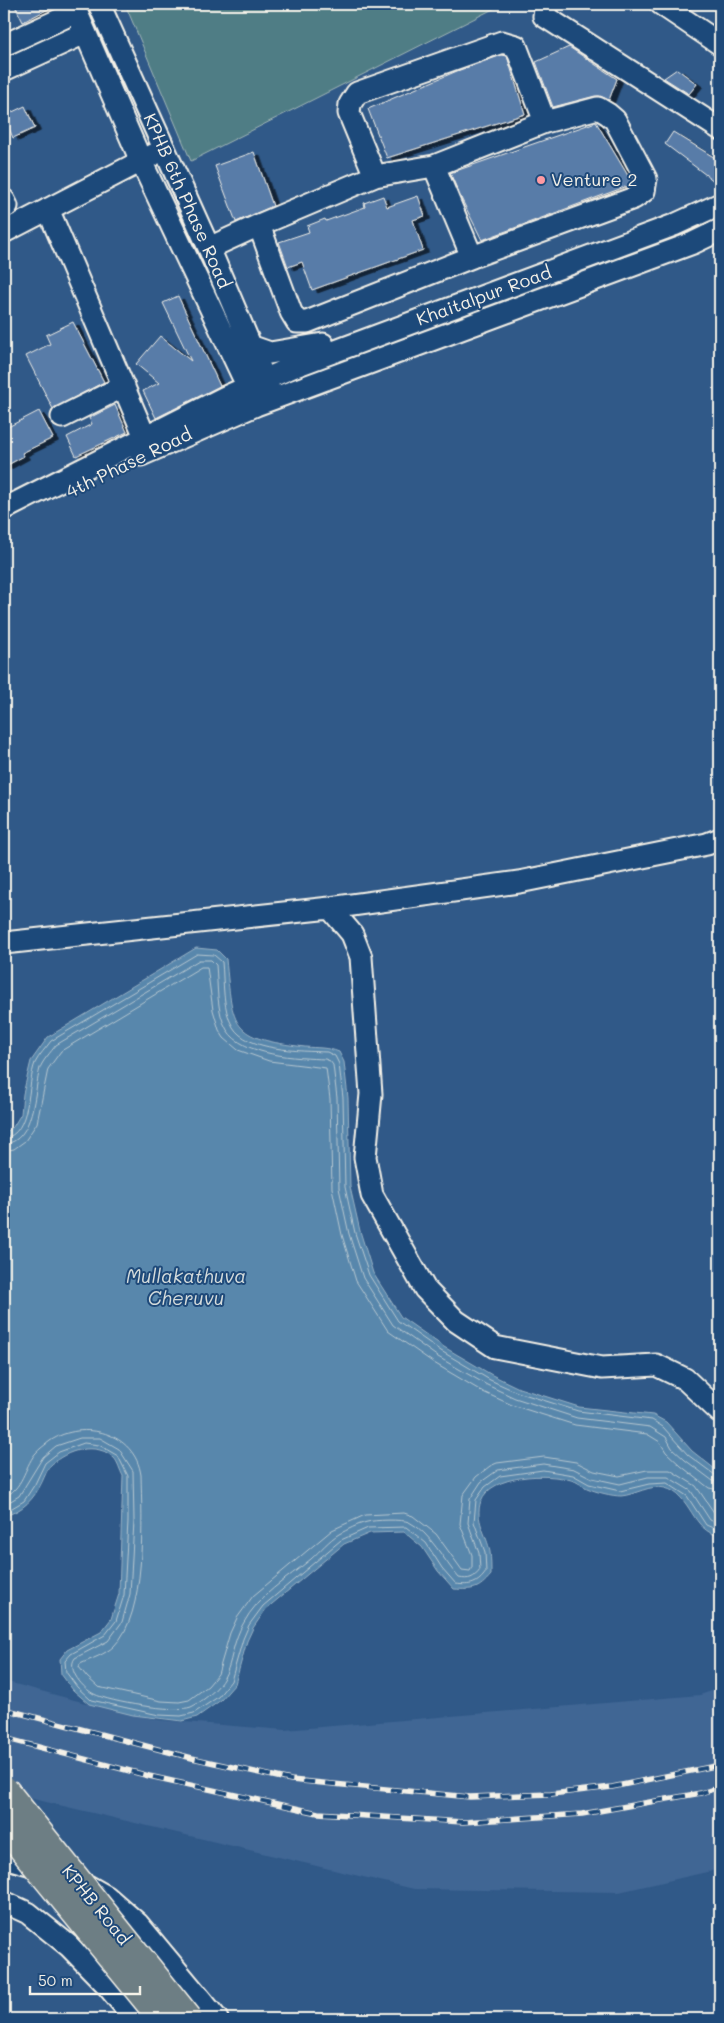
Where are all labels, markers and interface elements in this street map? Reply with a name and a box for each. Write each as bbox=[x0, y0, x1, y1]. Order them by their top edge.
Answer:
street label: KPHB 6th Phase Road bbox=[138, 109, 237, 292]
place label: Venture 2 bbox=[551, 167, 637, 191]
marker: Venture 2 bbox=[535, 174, 547, 186]
street label: Khaitalpur Road bbox=[413, 259, 555, 331]
street label: 4th Phase Road bbox=[62, 421, 196, 503]
water label: Mullakathuva Cheruvu bbox=[126, 1263, 246, 1310]
street label: KPHB Road bbox=[57, 1859, 136, 1949]
scale bar bbox=[30, 1963, 140, 1995]
text: 50 m bbox=[38, 1970, 73, 1990]

